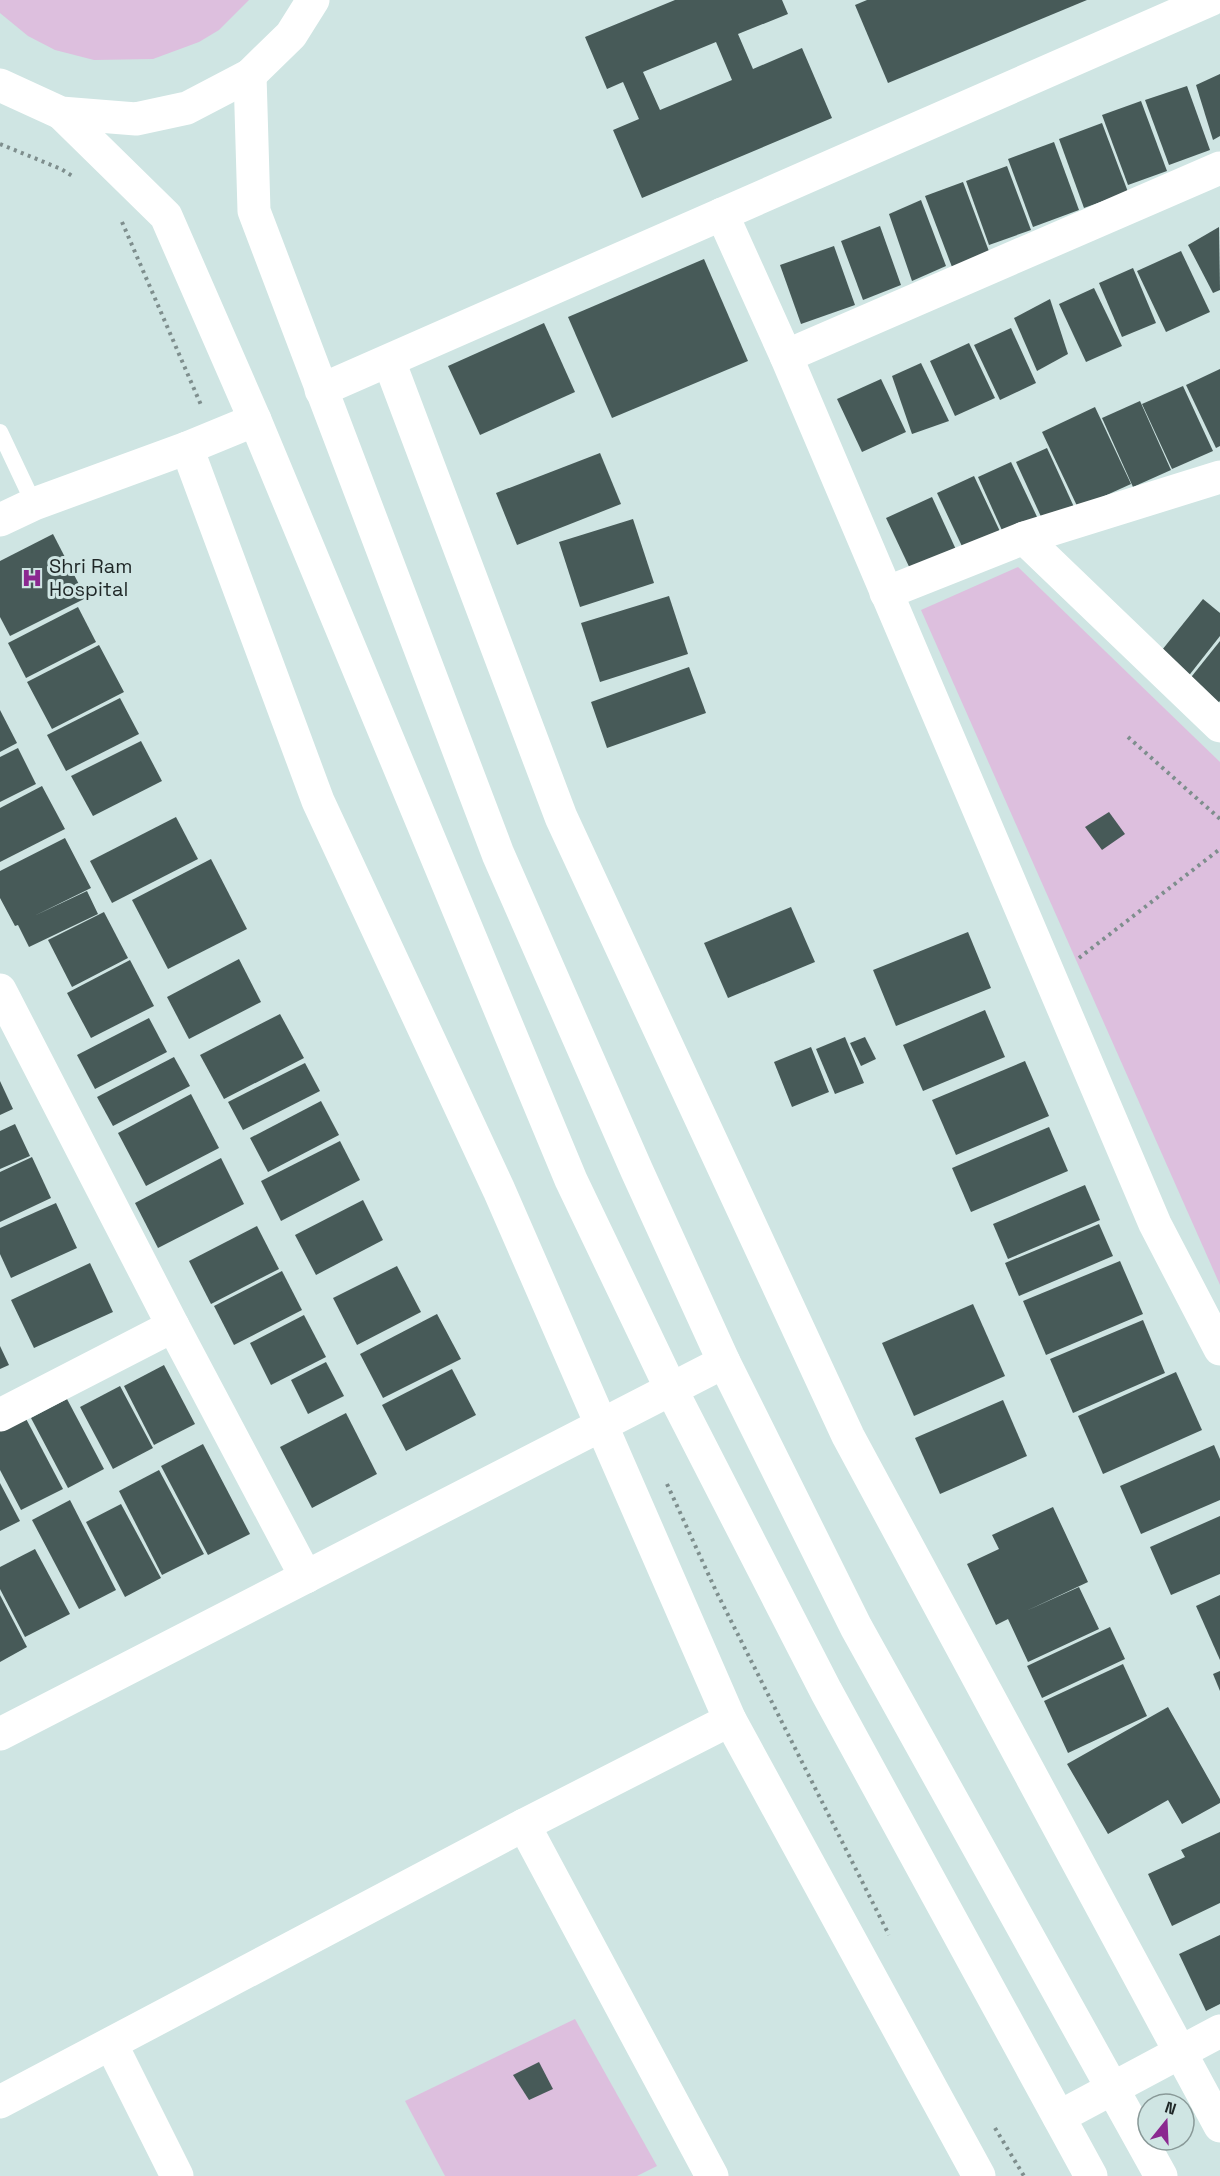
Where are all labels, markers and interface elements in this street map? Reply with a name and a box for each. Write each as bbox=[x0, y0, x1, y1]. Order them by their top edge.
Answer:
place label: Shri Ram Hospital bbox=[49, 553, 132, 602]
hospital icon: Shri Ram Hospital bbox=[20, 566, 44, 590]
north arrow bbox=[1136, 2092, 1196, 2152]
text: N bbox=[1162, 2097, 1179, 2120]

